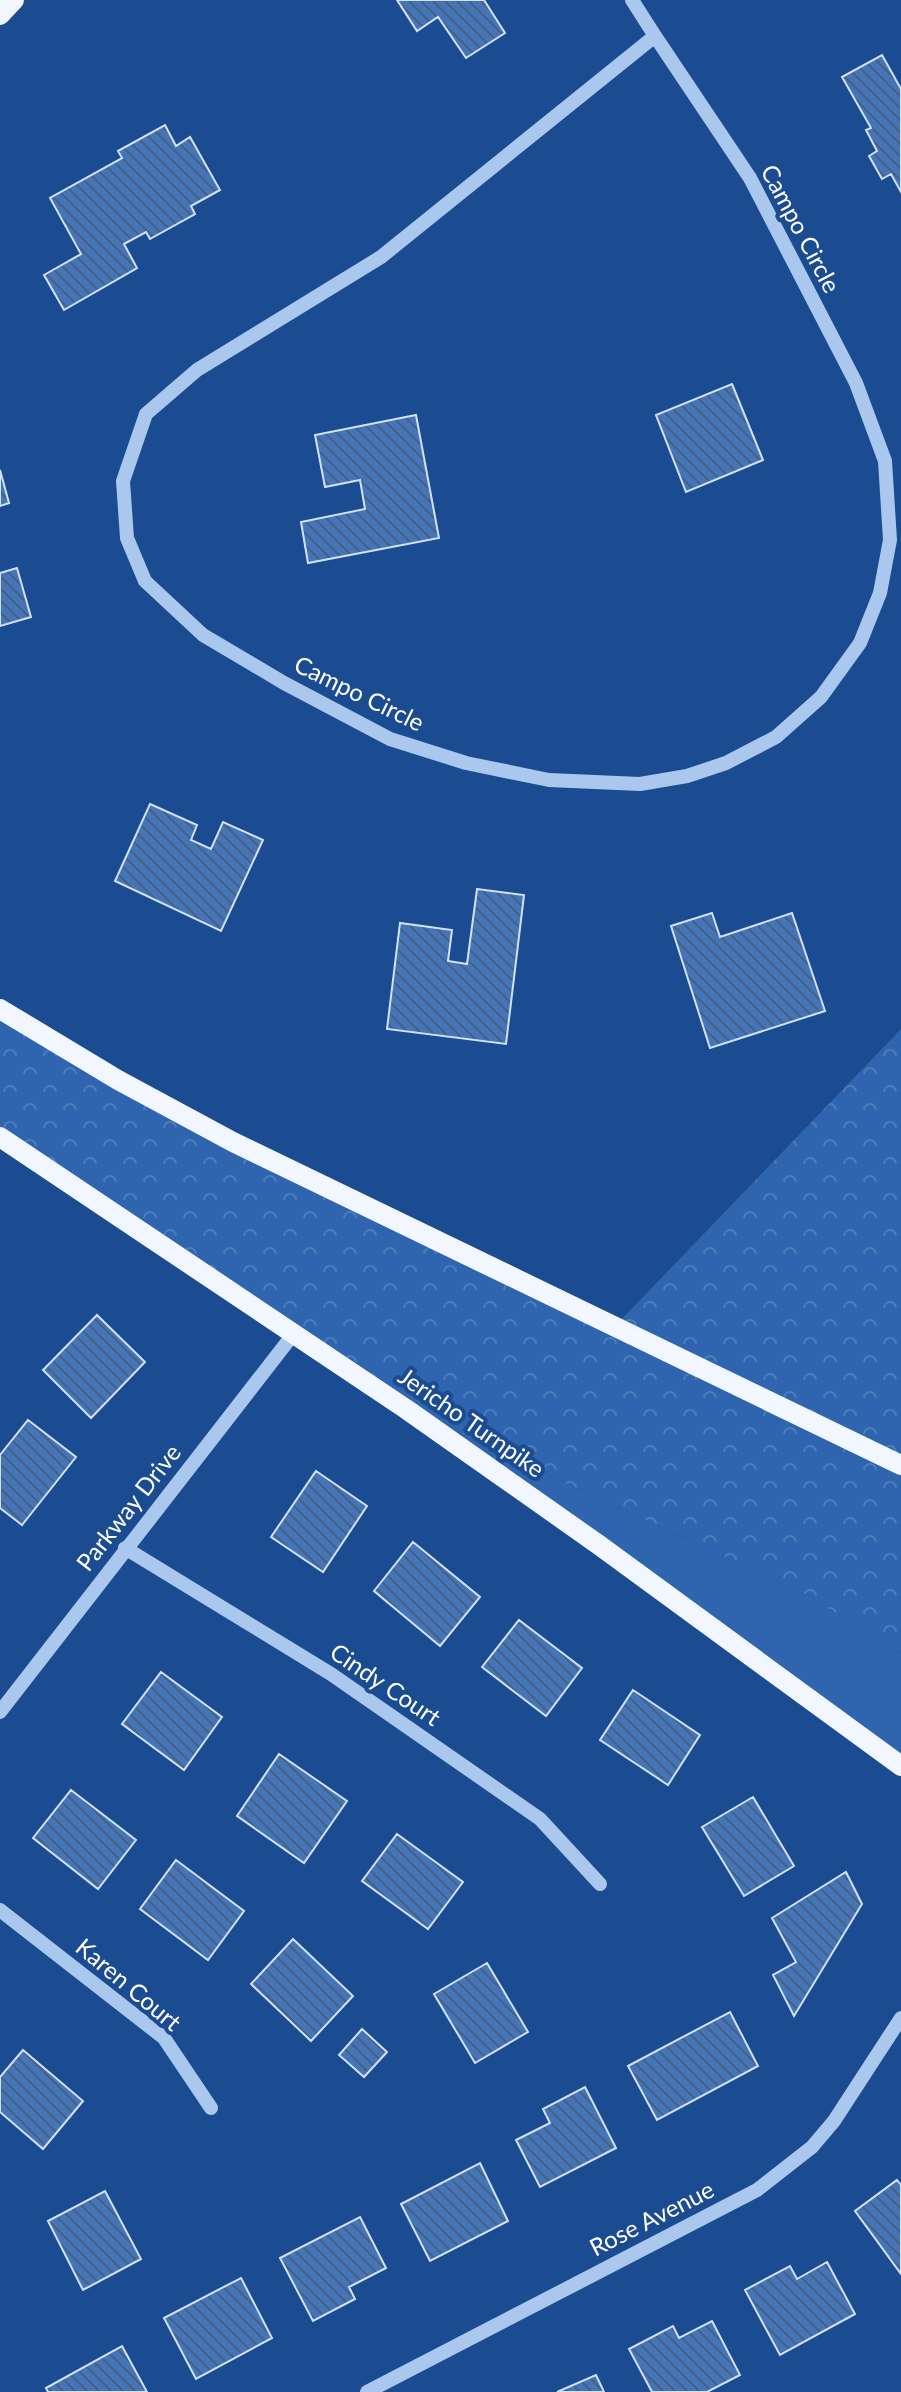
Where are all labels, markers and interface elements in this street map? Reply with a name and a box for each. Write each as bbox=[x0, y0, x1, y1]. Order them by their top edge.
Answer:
street label: Campo Circle bbox=[755, 159, 847, 297]
street label: Campo Circle bbox=[290, 649, 429, 737]
street label: Jericho Turnpike bbox=[393, 1361, 550, 1483]
street label: Parkway Drive bbox=[69, 1438, 186, 1576]
street label: Cindy Court bbox=[325, 1636, 447, 1731]
street label: Karen Court bbox=[70, 1931, 188, 2036]
street label: Rose Avenue bbox=[584, 2174, 718, 2261]

